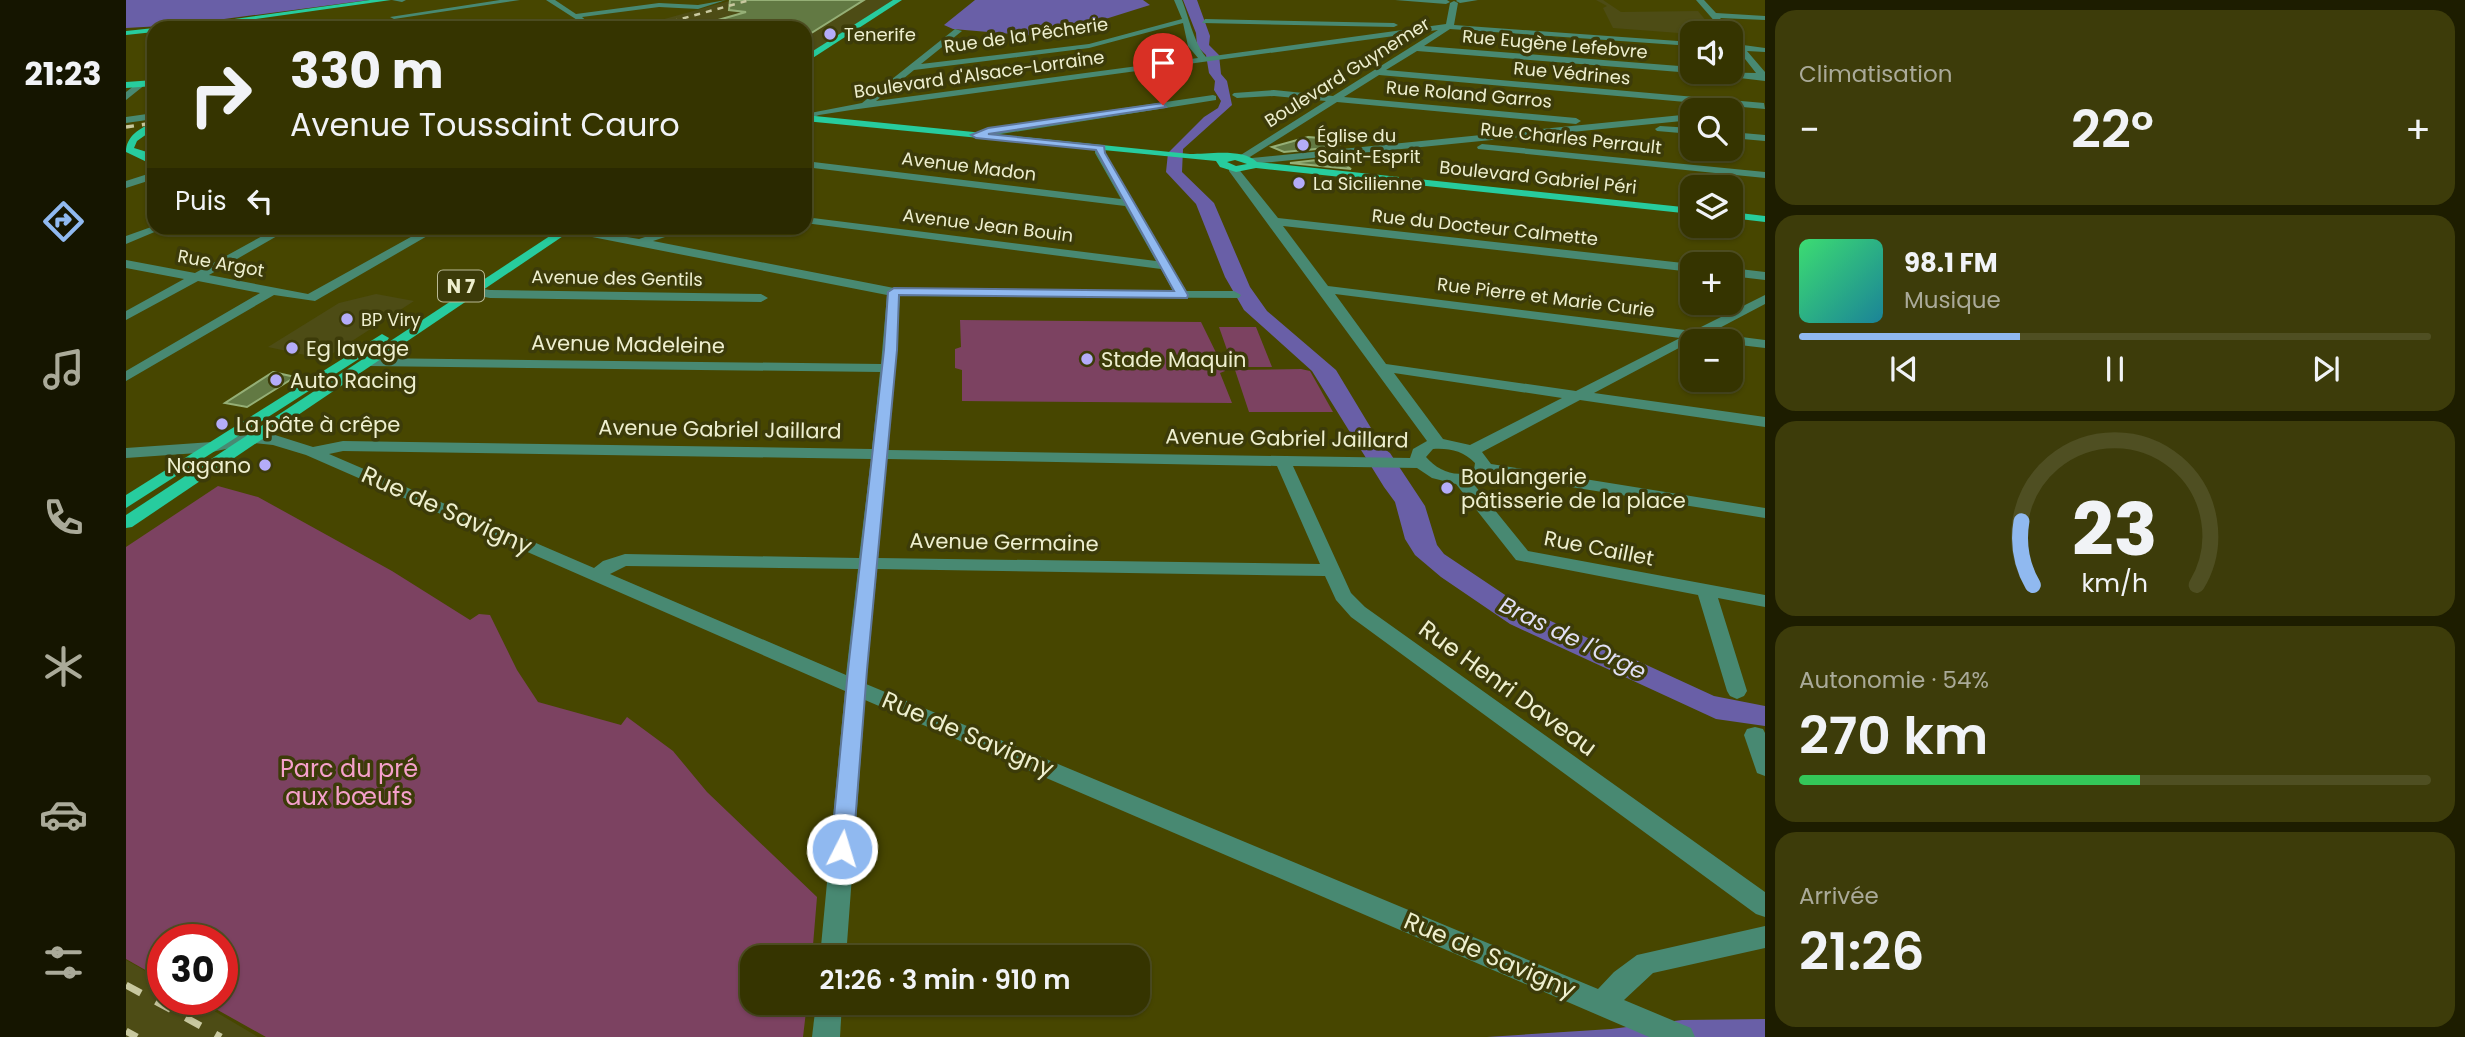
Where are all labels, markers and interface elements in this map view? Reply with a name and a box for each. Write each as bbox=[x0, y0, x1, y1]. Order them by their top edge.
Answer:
street label: Rue de la Pêcherie bbox=[942, 11, 1110, 59]
street label: Boulevard Guynemer bbox=[1260, 11, 1435, 133]
map controls bbox=[1680, 21, 1743, 392]
button: sound bbox=[1680, 21, 1743, 84]
place label: Tenerife bbox=[844, 22, 916, 47]
street label: Rue Eugène Lefebvre bbox=[1461, 23, 1649, 65]
marker: Tenerife bbox=[822, 26, 838, 42]
pin bbox=[1133, 33, 1193, 105]
text: 330 m bbox=[290, 37, 444, 105]
street label: Boulevard d'Alsace-Lorraine bbox=[852, 44, 1106, 104]
icon: arrive bbox=[1144, 44, 1182, 82]
icon: right bbox=[175, 49, 266, 140]
text: 21:23 bbox=[24, 51, 102, 96]
street label: Rue Védrines bbox=[1513, 55, 1631, 91]
text: Climatisation bbox=[1799, 58, 1952, 90]
street label: Rue Roland Garros bbox=[1385, 74, 1553, 114]
text: 22° bbox=[2071, 93, 2154, 166]
button: search bbox=[1680, 98, 1743, 161]
text: Avenue Toussaint Cauro bbox=[290, 102, 680, 147]
text: − bbox=[1799, 103, 1820, 156]
text: + bbox=[2405, 103, 2431, 156]
street label: Rue Charles Perrault bbox=[1479, 116, 1663, 160]
place label: Église du Saint-Esprit bbox=[1317, 123, 1421, 169]
marker: Église du Saint-Esprit bbox=[1295, 137, 1311, 153]
street label: Avenue Madon bbox=[900, 145, 1038, 187]
street label: Boulevard Gabriel Péri bbox=[1438, 154, 1638, 200]
place label: La Sicilienne bbox=[1313, 171, 1422, 196]
marker: La Sicilienne bbox=[1291, 175, 1307, 191]
button: layers bbox=[1680, 175, 1743, 238]
icon: left bbox=[241, 182, 279, 220]
text: Puis bbox=[175, 183, 227, 219]
icon: directions bbox=[39, 197, 88, 246]
street label: Avenue Jean Bouin bbox=[901, 202, 1075, 248]
street label: Rue du Docteur Calmette bbox=[1371, 203, 1599, 251]
street label: Rue Argot bbox=[176, 243, 266, 283]
text: 98.1 FM bbox=[1904, 245, 1998, 281]
button: + bbox=[1680, 252, 1743, 315]
street label: Avenue des Gentils bbox=[531, 264, 703, 292]
road number: N 7 bbox=[438, 270, 484, 302]
street label: Rue Pierre et Marie Curie bbox=[1436, 271, 1656, 323]
text: Musique bbox=[1904, 284, 2001, 316]
place label: BP Viry bbox=[361, 307, 421, 332]
marker: BP Viry bbox=[339, 311, 355, 327]
street label: Avenue Madeleine bbox=[531, 328, 725, 360]
button: − bbox=[1680, 329, 1743, 392]
place label: Eg lavage bbox=[306, 334, 409, 363]
marker: Eg lavage bbox=[284, 340, 300, 356]
icon: music bbox=[39, 345, 88, 394]
place label: Stade Maquin bbox=[1101, 345, 1247, 374]
icon: previous bbox=[1885, 350, 1923, 388]
icon: pause bbox=[2096, 350, 2134, 388]
icon: next bbox=[2307, 350, 2345, 388]
marker: Stade Maquin bbox=[1079, 351, 1095, 367]
place label: Auto Racing bbox=[290, 366, 417, 395]
marker: Auto Racing bbox=[268, 372, 284, 388]
place label: La pâte à crêpe bbox=[236, 410, 400, 439]
street label: Avenue Gabriel Jaillard bbox=[598, 412, 842, 446]
marker: La pâte à crêpe bbox=[214, 416, 230, 432]
street label: Avenue Gabriel Jaillard bbox=[1165, 421, 1409, 455]
place label: Nagano bbox=[167, 451, 251, 480]
marker: Nagano bbox=[257, 457, 273, 473]
street label: Rue de Savigny bbox=[356, 458, 538, 563]
place label: Boulangerie pâtisserie de la place bbox=[1461, 462, 1686, 515]
text: 23 bbox=[2072, 479, 2158, 580]
marker: Boulangerie pâtisserie de la place bbox=[1439, 480, 1455, 496]
icon: phone bbox=[39, 493, 88, 542]
street label: Rue Caillet bbox=[1542, 523, 1656, 573]
street label: Avenue Germaine bbox=[909, 526, 1099, 558]
text: km/h bbox=[2082, 565, 2148, 600]
water label: Bras de l'Orge bbox=[1494, 589, 1652, 687]
street label: Rue Henri Daveau bbox=[1412, 612, 1604, 764]
icon: climate bbox=[39, 642, 88, 691]
text: Autonomie · 54% bbox=[1799, 664, 1989, 696]
street label: Rue de Savigny bbox=[877, 683, 1059, 785]
text: 270 km bbox=[1799, 699, 1988, 772]
park label: Parc du pré aux bœufs bbox=[280, 752, 418, 813]
icon: car bbox=[39, 790, 88, 839]
position arrow bbox=[805, 812, 879, 886]
text: Arrivée bbox=[1799, 880, 1879, 912]
street label: Rue de Savigny bbox=[1399, 904, 1581, 1006]
text: 21:26 bbox=[1799, 915, 1924, 988]
speed limit sign: 30 bbox=[147, 924, 238, 1015]
icon: filters bbox=[39, 938, 88, 987]
text: 21:26 · 3 min · 910 m bbox=[820, 962, 1070, 998]

